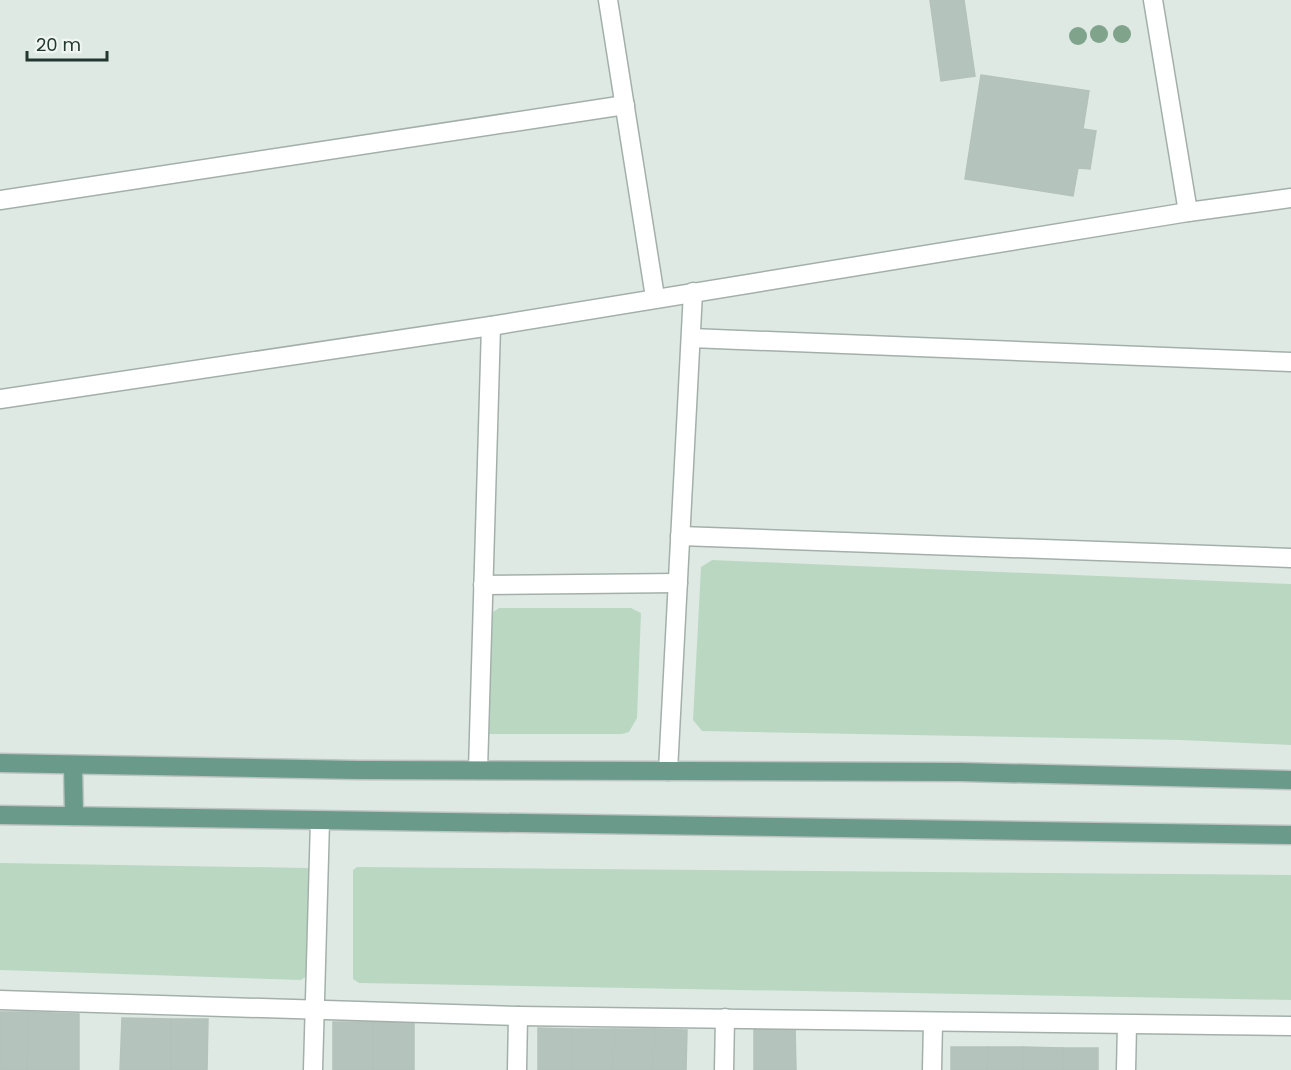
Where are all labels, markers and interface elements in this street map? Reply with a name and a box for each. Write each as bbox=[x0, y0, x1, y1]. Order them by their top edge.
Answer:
scale bar bbox=[27, 24, 106, 62]
text: 20 m bbox=[36, 32, 81, 57]

